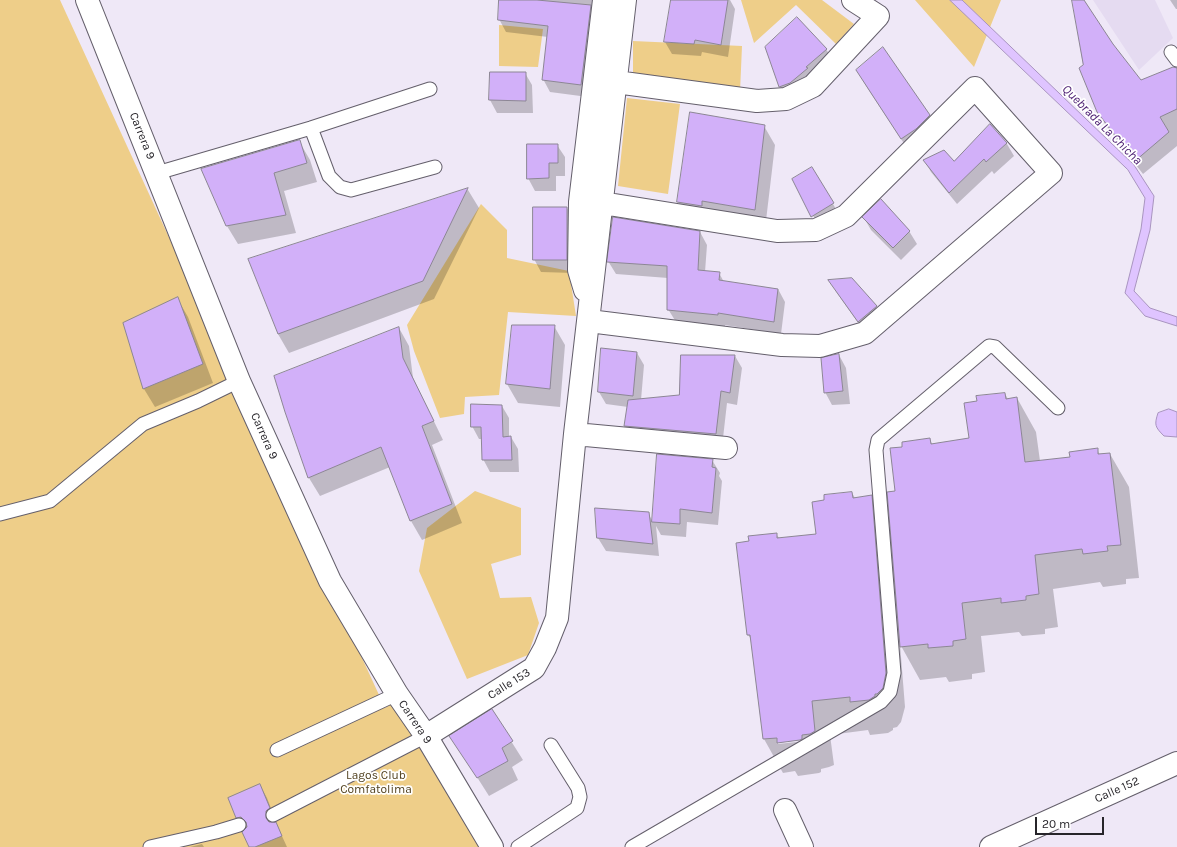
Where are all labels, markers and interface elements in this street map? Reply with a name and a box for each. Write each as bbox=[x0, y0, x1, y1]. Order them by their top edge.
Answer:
water label: Quebrada La Chicha bbox=[1059, 82, 1145, 168]
street label: Carrera 9 bbox=[126, 110, 158, 162]
street label: Carrera 9 bbox=[247, 410, 281, 462]
street label: Calle 153 bbox=[485, 665, 533, 703]
street label: Carrera 9 bbox=[395, 697, 435, 747]
park label: Lagos Club Comfatolima bbox=[340, 769, 412, 797]
street label: Calle 152 bbox=[1092, 774, 1142, 806]
scale bar bbox=[1037, 809, 1106, 835]
text: 20 m bbox=[1042, 817, 1070, 831]

